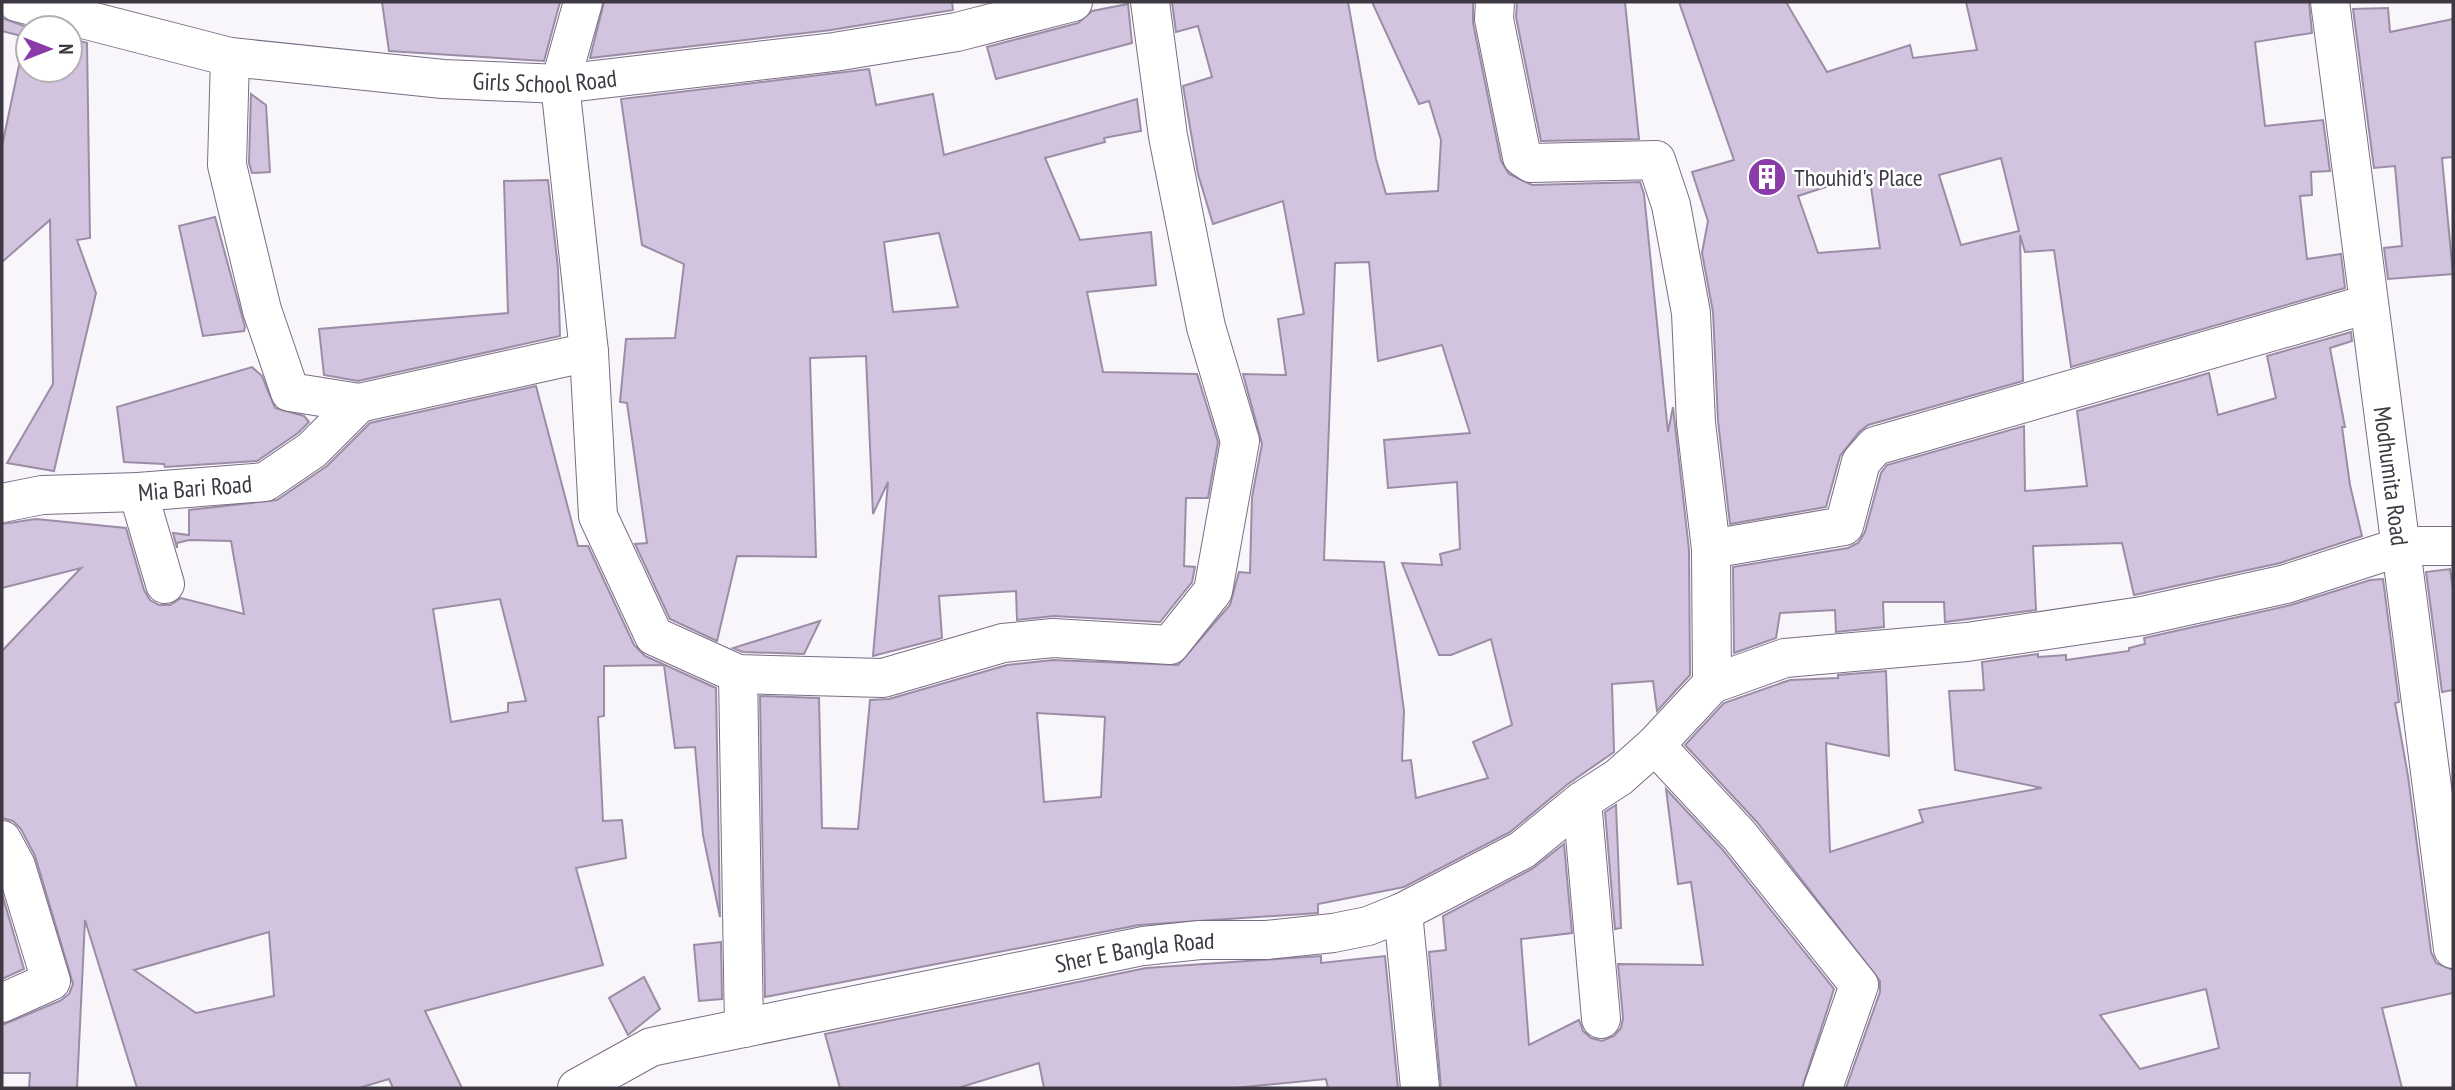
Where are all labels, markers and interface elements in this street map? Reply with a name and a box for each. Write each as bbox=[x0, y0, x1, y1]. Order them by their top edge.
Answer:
north arrow bbox=[14, 14, 84, 84]
text: N bbox=[54, 44, 78, 54]
street label: Girls School Road bbox=[472, 62, 618, 100]
building icon: Thouhid's Place bbox=[1746, 156, 1788, 198]
place label: Thouhid's Place bbox=[1794, 162, 1923, 193]
street label: Modhumita Road bbox=[2367, 405, 2416, 548]
street label: Mia Bari Road bbox=[137, 468, 253, 507]
street label: Sher E Bangla Road bbox=[1052, 924, 1214, 979]

